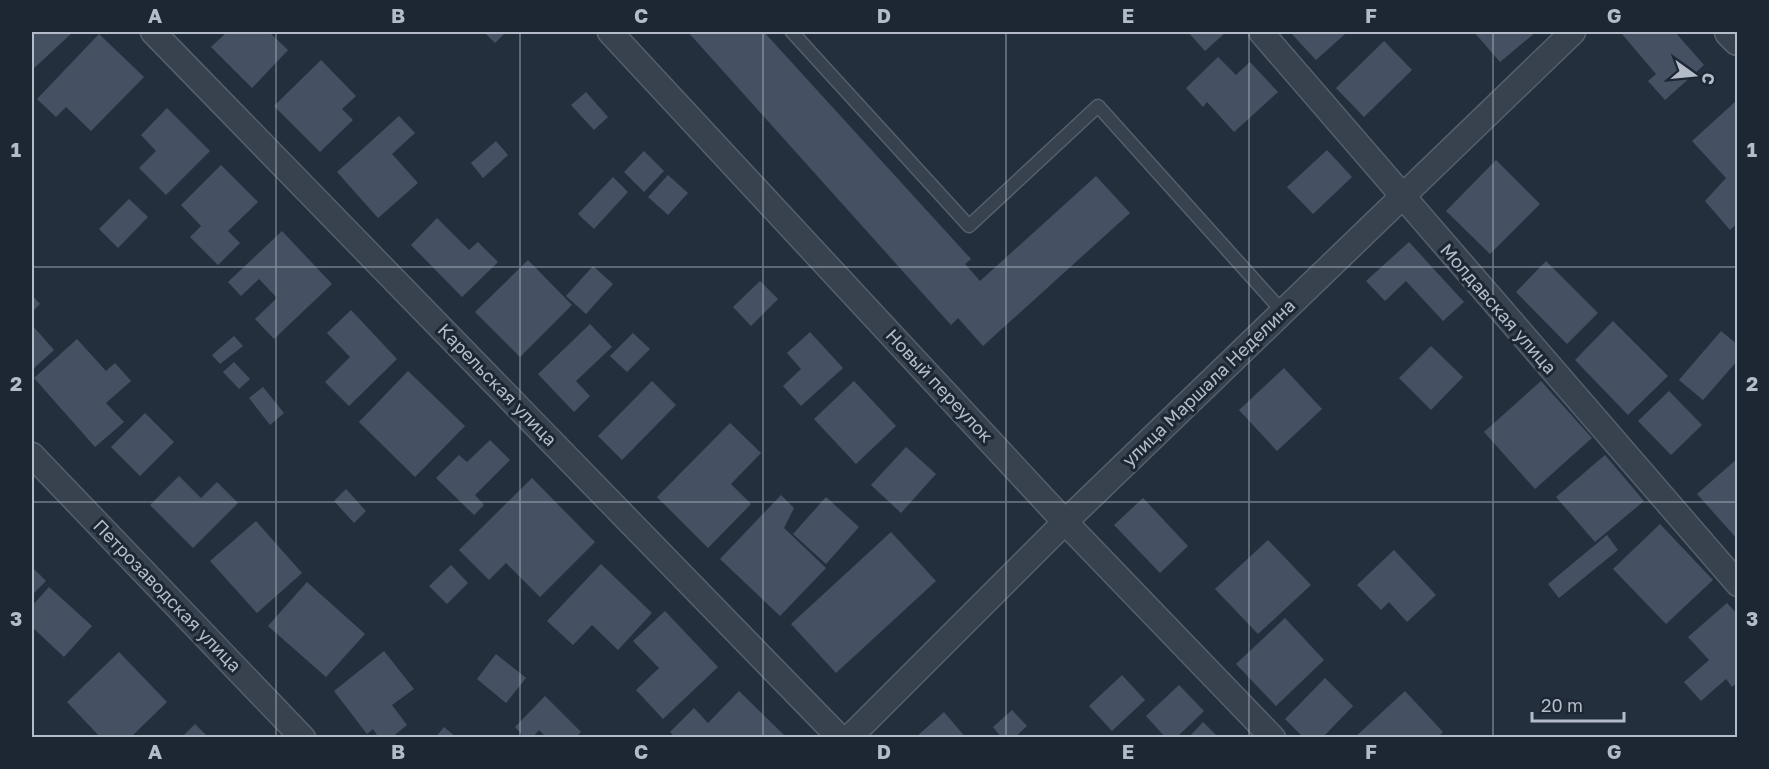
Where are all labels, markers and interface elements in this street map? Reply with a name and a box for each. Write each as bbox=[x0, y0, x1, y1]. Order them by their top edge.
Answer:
text: A bbox=[148, 3, 162, 27]
text: B bbox=[391, 3, 405, 27]
text: C bbox=[634, 3, 648, 27]
text: D bbox=[877, 3, 891, 27]
text: E bbox=[1122, 3, 1134, 27]
text: F bbox=[1365, 3, 1377, 27]
text: G bbox=[1607, 3, 1621, 27]
north arrow bbox=[1664, 45, 1724, 105]
text: С bbox=[1697, 71, 1720, 87]
text: 1 bbox=[11, 137, 21, 161]
text: 1 bbox=[1747, 137, 1757, 161]
street label: Молдавская улица bbox=[1436, 239, 1561, 378]
street label: улица Маршала Неделина bbox=[1117, 294, 1299, 471]
street label: Карельская улица bbox=[434, 318, 562, 450]
street label: Новый переулок bbox=[882, 324, 998, 447]
text: 2 bbox=[10, 371, 22, 395]
text: 2 bbox=[1746, 371, 1758, 395]
street label: Петрозаводская улица bbox=[89, 515, 246, 676]
text: 3 bbox=[10, 606, 22, 630]
text: 3 bbox=[1746, 606, 1758, 630]
scale bar bbox=[1532, 685, 1624, 723]
text: 20 m bbox=[1541, 694, 1583, 716]
text: A bbox=[148, 739, 162, 763]
text: B bbox=[391, 739, 405, 763]
text: C bbox=[634, 739, 648, 763]
text: D bbox=[877, 739, 891, 763]
text: E bbox=[1122, 739, 1134, 763]
text: F bbox=[1365, 739, 1377, 763]
text: G bbox=[1607, 739, 1621, 763]

